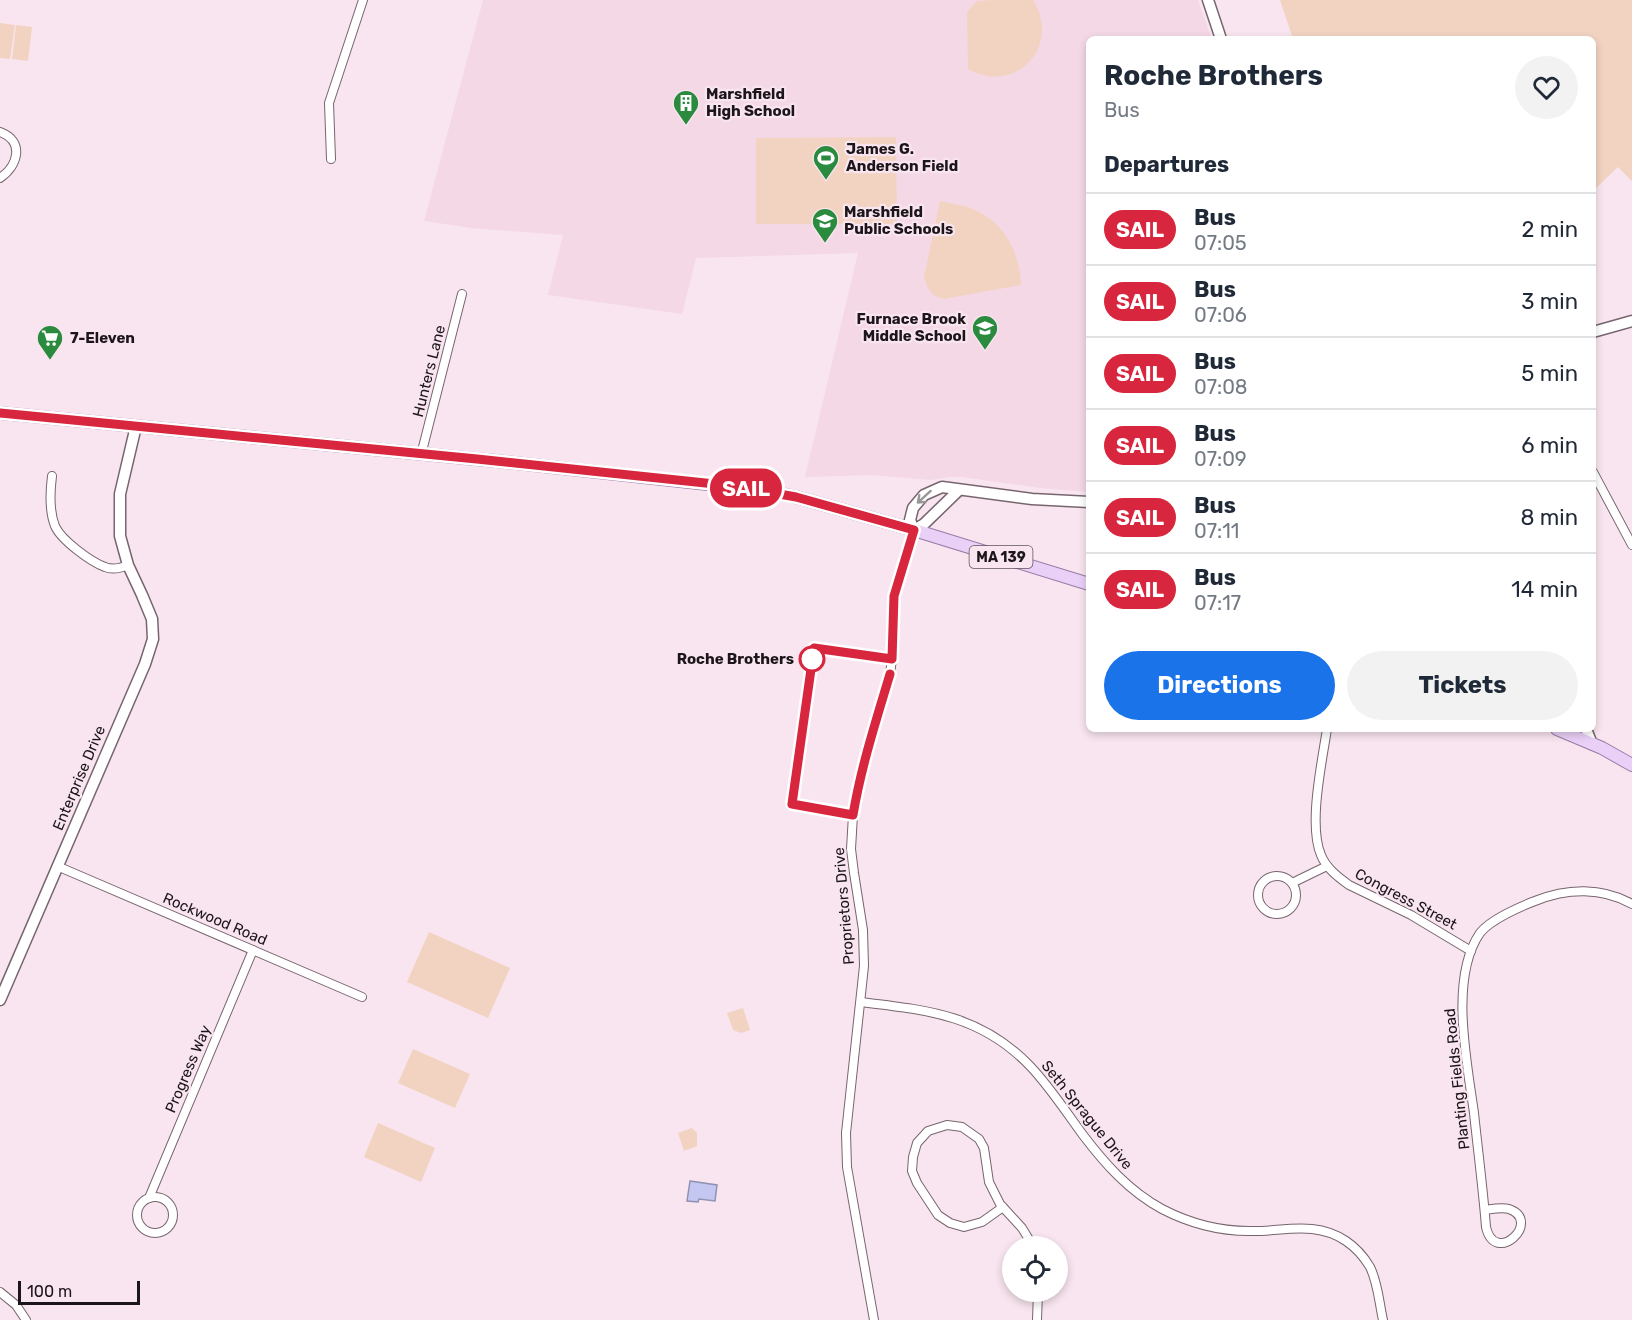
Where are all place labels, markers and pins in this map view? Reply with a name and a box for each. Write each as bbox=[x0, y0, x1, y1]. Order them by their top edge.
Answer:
place label: Marshfield High School bbox=[706, 85, 795, 120]
building icon: Marshfield High School bbox=[671, 88, 701, 126]
place label: James G. Anderson Field bbox=[846, 140, 958, 175]
sports icon: James G. Anderson Field bbox=[811, 143, 841, 181]
place label: Marshfield Public Schools bbox=[844, 203, 953, 238]
school or university icon: Marshfield Public Schools bbox=[810, 206, 840, 244]
place label: Furnace Brook Middle School bbox=[857, 310, 966, 345]
school or university icon: Furnace Brook Middle School bbox=[970, 313, 1000, 351]
supermarket icon: 7-Eleven bbox=[35, 323, 65, 361]
place label: 7-Eleven bbox=[70, 329, 135, 347]
marker: Roche Brothers bbox=[799, 646, 825, 672]
place label: Roche Brothers bbox=[677, 650, 794, 668]

